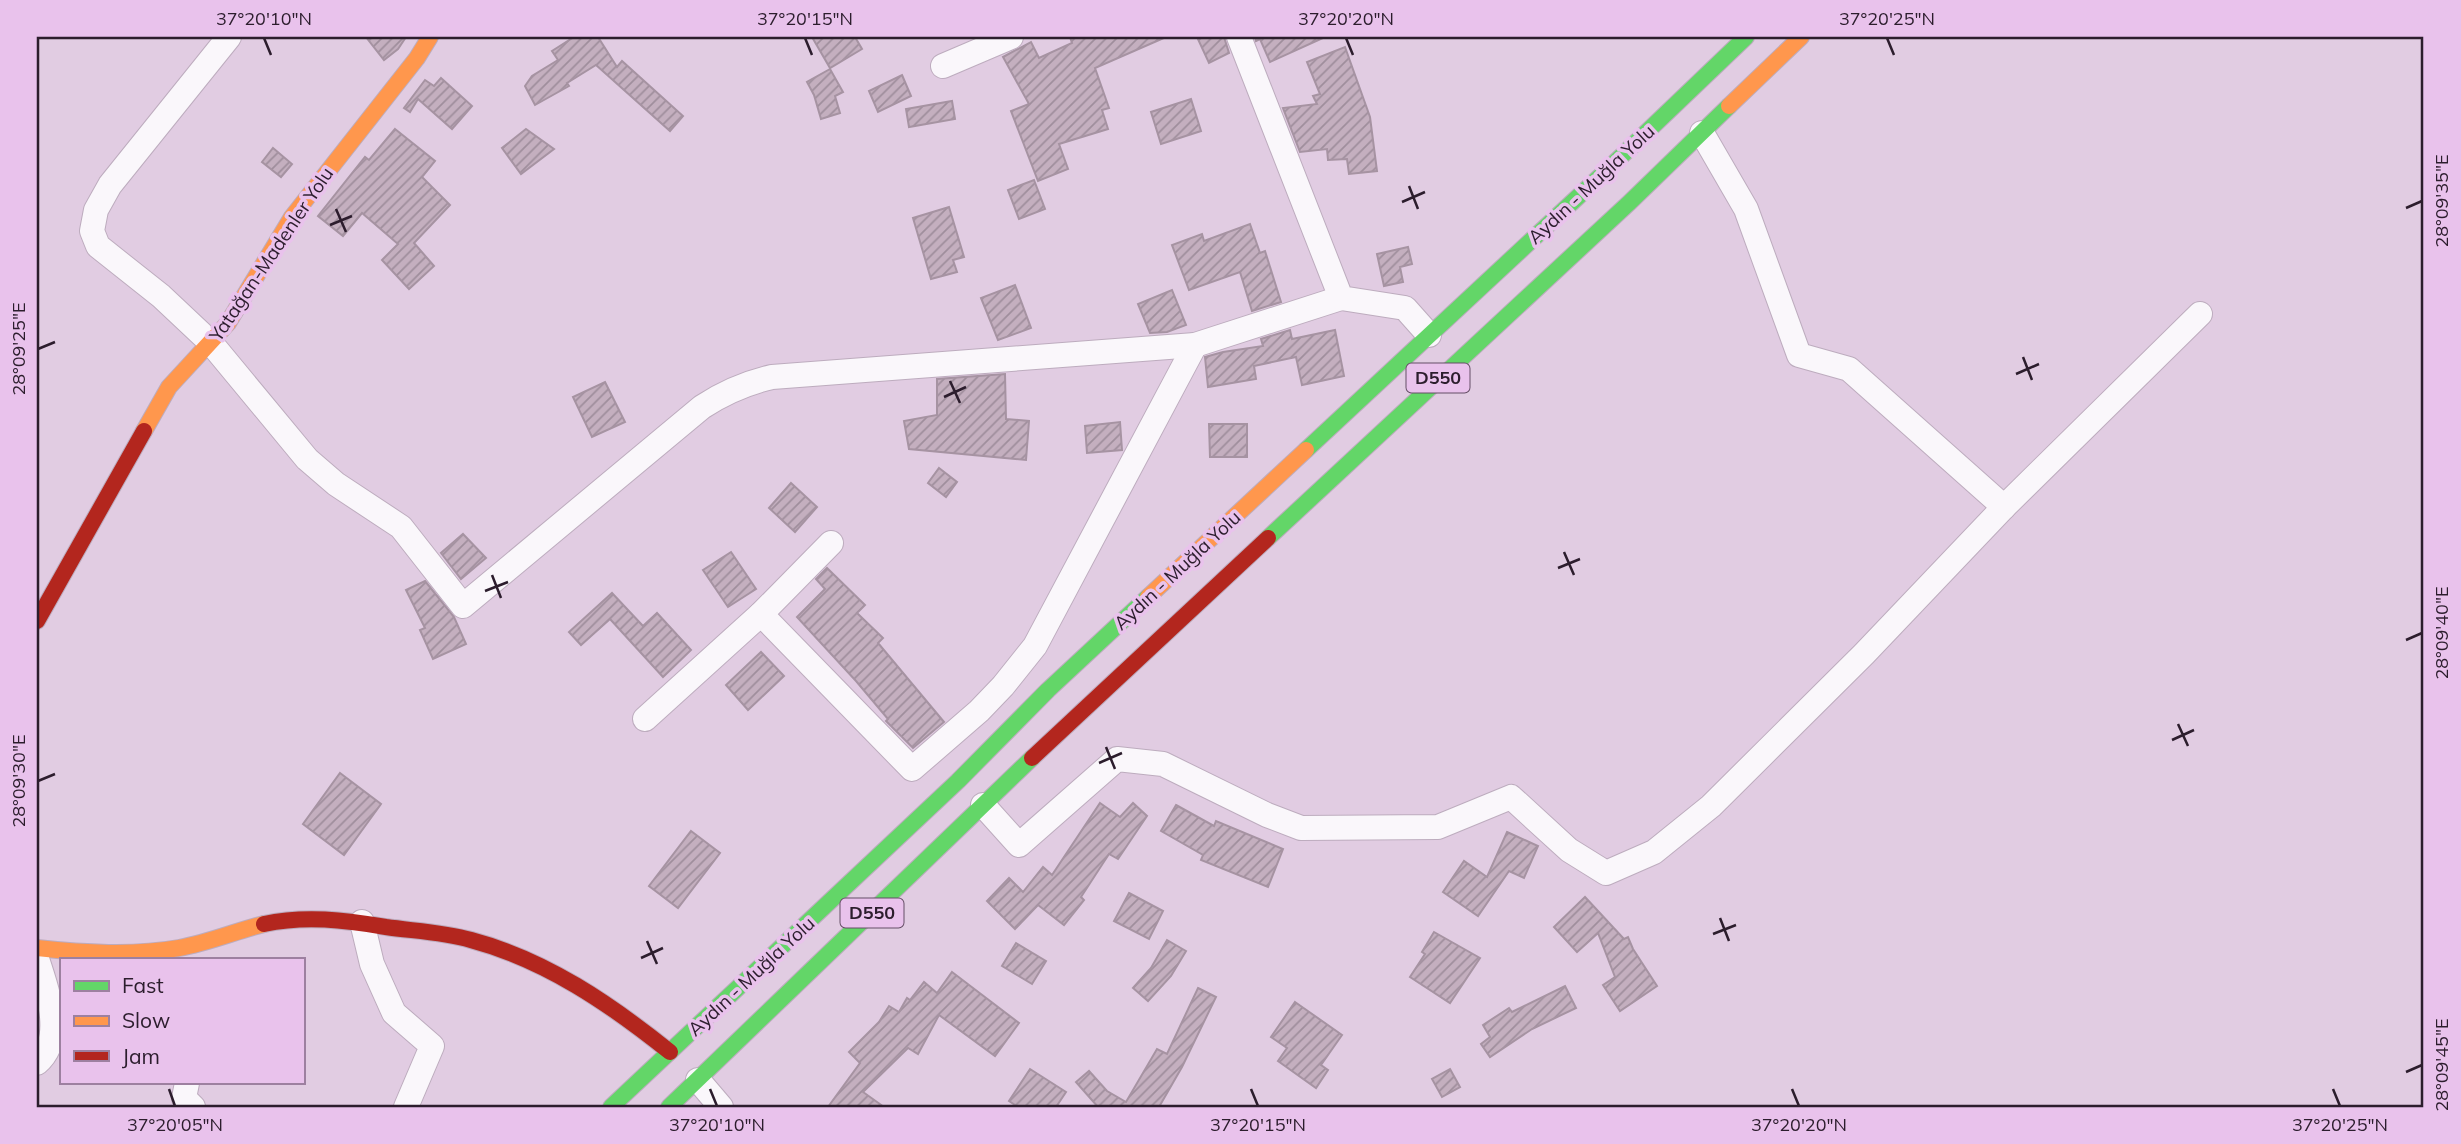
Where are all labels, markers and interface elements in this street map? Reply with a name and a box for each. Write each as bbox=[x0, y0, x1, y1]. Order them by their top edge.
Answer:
text: 37°20'10"N bbox=[216, 7, 312, 30]
text: 37°20'15"N bbox=[757, 7, 853, 30]
text: 37°20'20"N bbox=[1298, 7, 1394, 30]
text: 37°20'25"N bbox=[1839, 7, 1935, 30]
street label: Aydın - Muğla Yolu bbox=[1523, 119, 1659, 249]
text: 28°09'35"E bbox=[2430, 154, 2453, 248]
street label: Yatağan-Madenler Yolu bbox=[203, 162, 338, 347]
text: 28°09'25"E bbox=[7, 302, 30, 396]
road number: D550 bbox=[1406, 364, 1470, 392]
street label: Aydın - Muğla Yolu bbox=[1109, 505, 1245, 635]
text: 28°09'40"E bbox=[2430, 586, 2453, 680]
text: 28°09'30"E bbox=[7, 734, 30, 828]
road number: D550 bbox=[840, 898, 903, 928]
street label: Aydın - Muğla Yolu bbox=[683, 911, 819, 1041]
legend bbox=[60, 958, 304, 1084]
text: Fast bbox=[122, 972, 164, 998]
text: Slow bbox=[122, 1007, 170, 1033]
text: 28°09'45"E bbox=[2430, 1018, 2453, 1112]
text: Jam bbox=[122, 1043, 160, 1069]
text: 37°20'05"N bbox=[127, 1113, 223, 1136]
text: 37°20'10"N bbox=[669, 1113, 765, 1136]
text: 37°20'15"N bbox=[1210, 1113, 1306, 1136]
text: 37°20'20"N bbox=[1751, 1113, 1847, 1136]
text: 37°20'25"N bbox=[2292, 1113, 2388, 1136]

